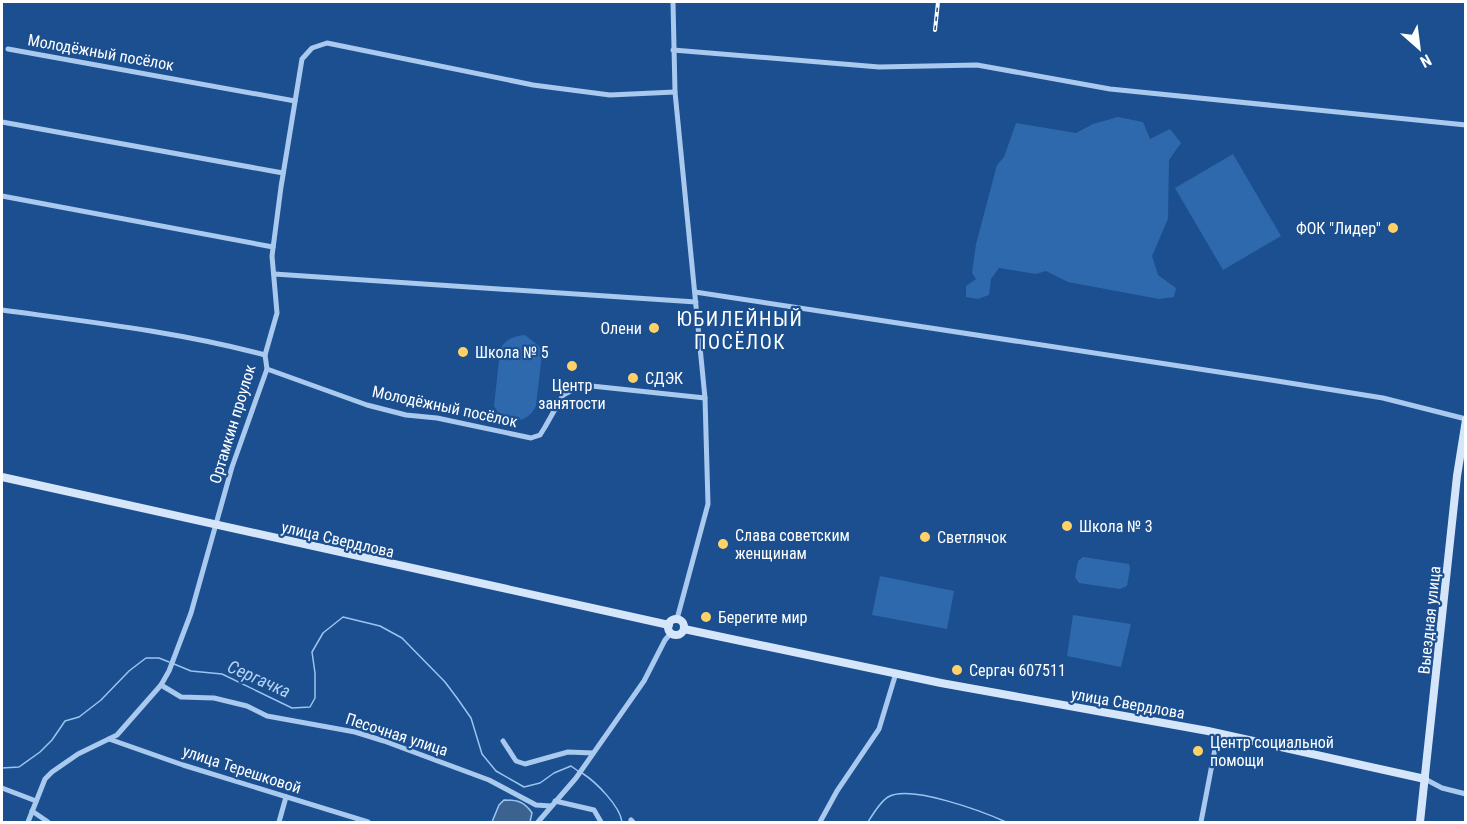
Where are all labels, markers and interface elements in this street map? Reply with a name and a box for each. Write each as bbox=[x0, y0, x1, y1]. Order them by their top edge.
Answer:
north arrow bbox=[1389, 18, 1449, 78]
street label: Молодёжный посёлок bbox=[26, 30, 176, 75]
text: N bbox=[1417, 50, 1435, 71]
place label: ФОК "Лидер" bbox=[1296, 219, 1381, 238]
marker: ФОК "Лидер" bbox=[1386, 221, 1400, 235]
district label: ЮБИЛЕЙНЫЙ ПОСЁЛОК bbox=[677, 307, 803, 354]
place label: Олени bbox=[600, 319, 642, 338]
marker: Олени bbox=[647, 321, 661, 335]
place label: Школа № 5 bbox=[475, 343, 549, 362]
marker: Школа № 5 bbox=[456, 345, 470, 359]
marker: Центр занятости bbox=[565, 359, 579, 373]
street label: Ортамкин проулок bbox=[205, 362, 260, 486]
place label: СДЭК bbox=[645, 369, 683, 388]
marker: СДЭК bbox=[626, 371, 640, 385]
place label: Центр занятости bbox=[538, 376, 606, 413]
street label: Молодёжный посёлок bbox=[370, 382, 520, 431]
street label: улица Свердлова bbox=[280, 517, 396, 562]
place label: Школа № 3 bbox=[1079, 517, 1153, 536]
marker: Школа № 3 bbox=[1060, 519, 1074, 533]
place label: Слава советским женщинам bbox=[735, 526, 850, 563]
place label: Светлячок bbox=[937, 528, 1007, 547]
marker: Светлячок bbox=[918, 530, 932, 544]
marker: Слава советским женщинам bbox=[716, 537, 730, 551]
street label: Выездная улица bbox=[1414, 565, 1445, 675]
place label: Берегите мир bbox=[718, 608, 808, 627]
marker: Берегите мир bbox=[699, 610, 713, 624]
water label: Сергачка bbox=[224, 655, 294, 702]
place label: Сергач 607511 bbox=[969, 661, 1066, 680]
marker: Сергач 607511 bbox=[950, 663, 964, 677]
street label: улица Свердлова bbox=[1070, 684, 1186, 723]
street label: Песочная улица bbox=[343, 709, 450, 760]
place label: Центр социальной помощи bbox=[1210, 733, 1334, 770]
street label: улица Терешковой bbox=[180, 741, 304, 798]
marker: Центр социальной помощи bbox=[1191, 744, 1205, 758]

